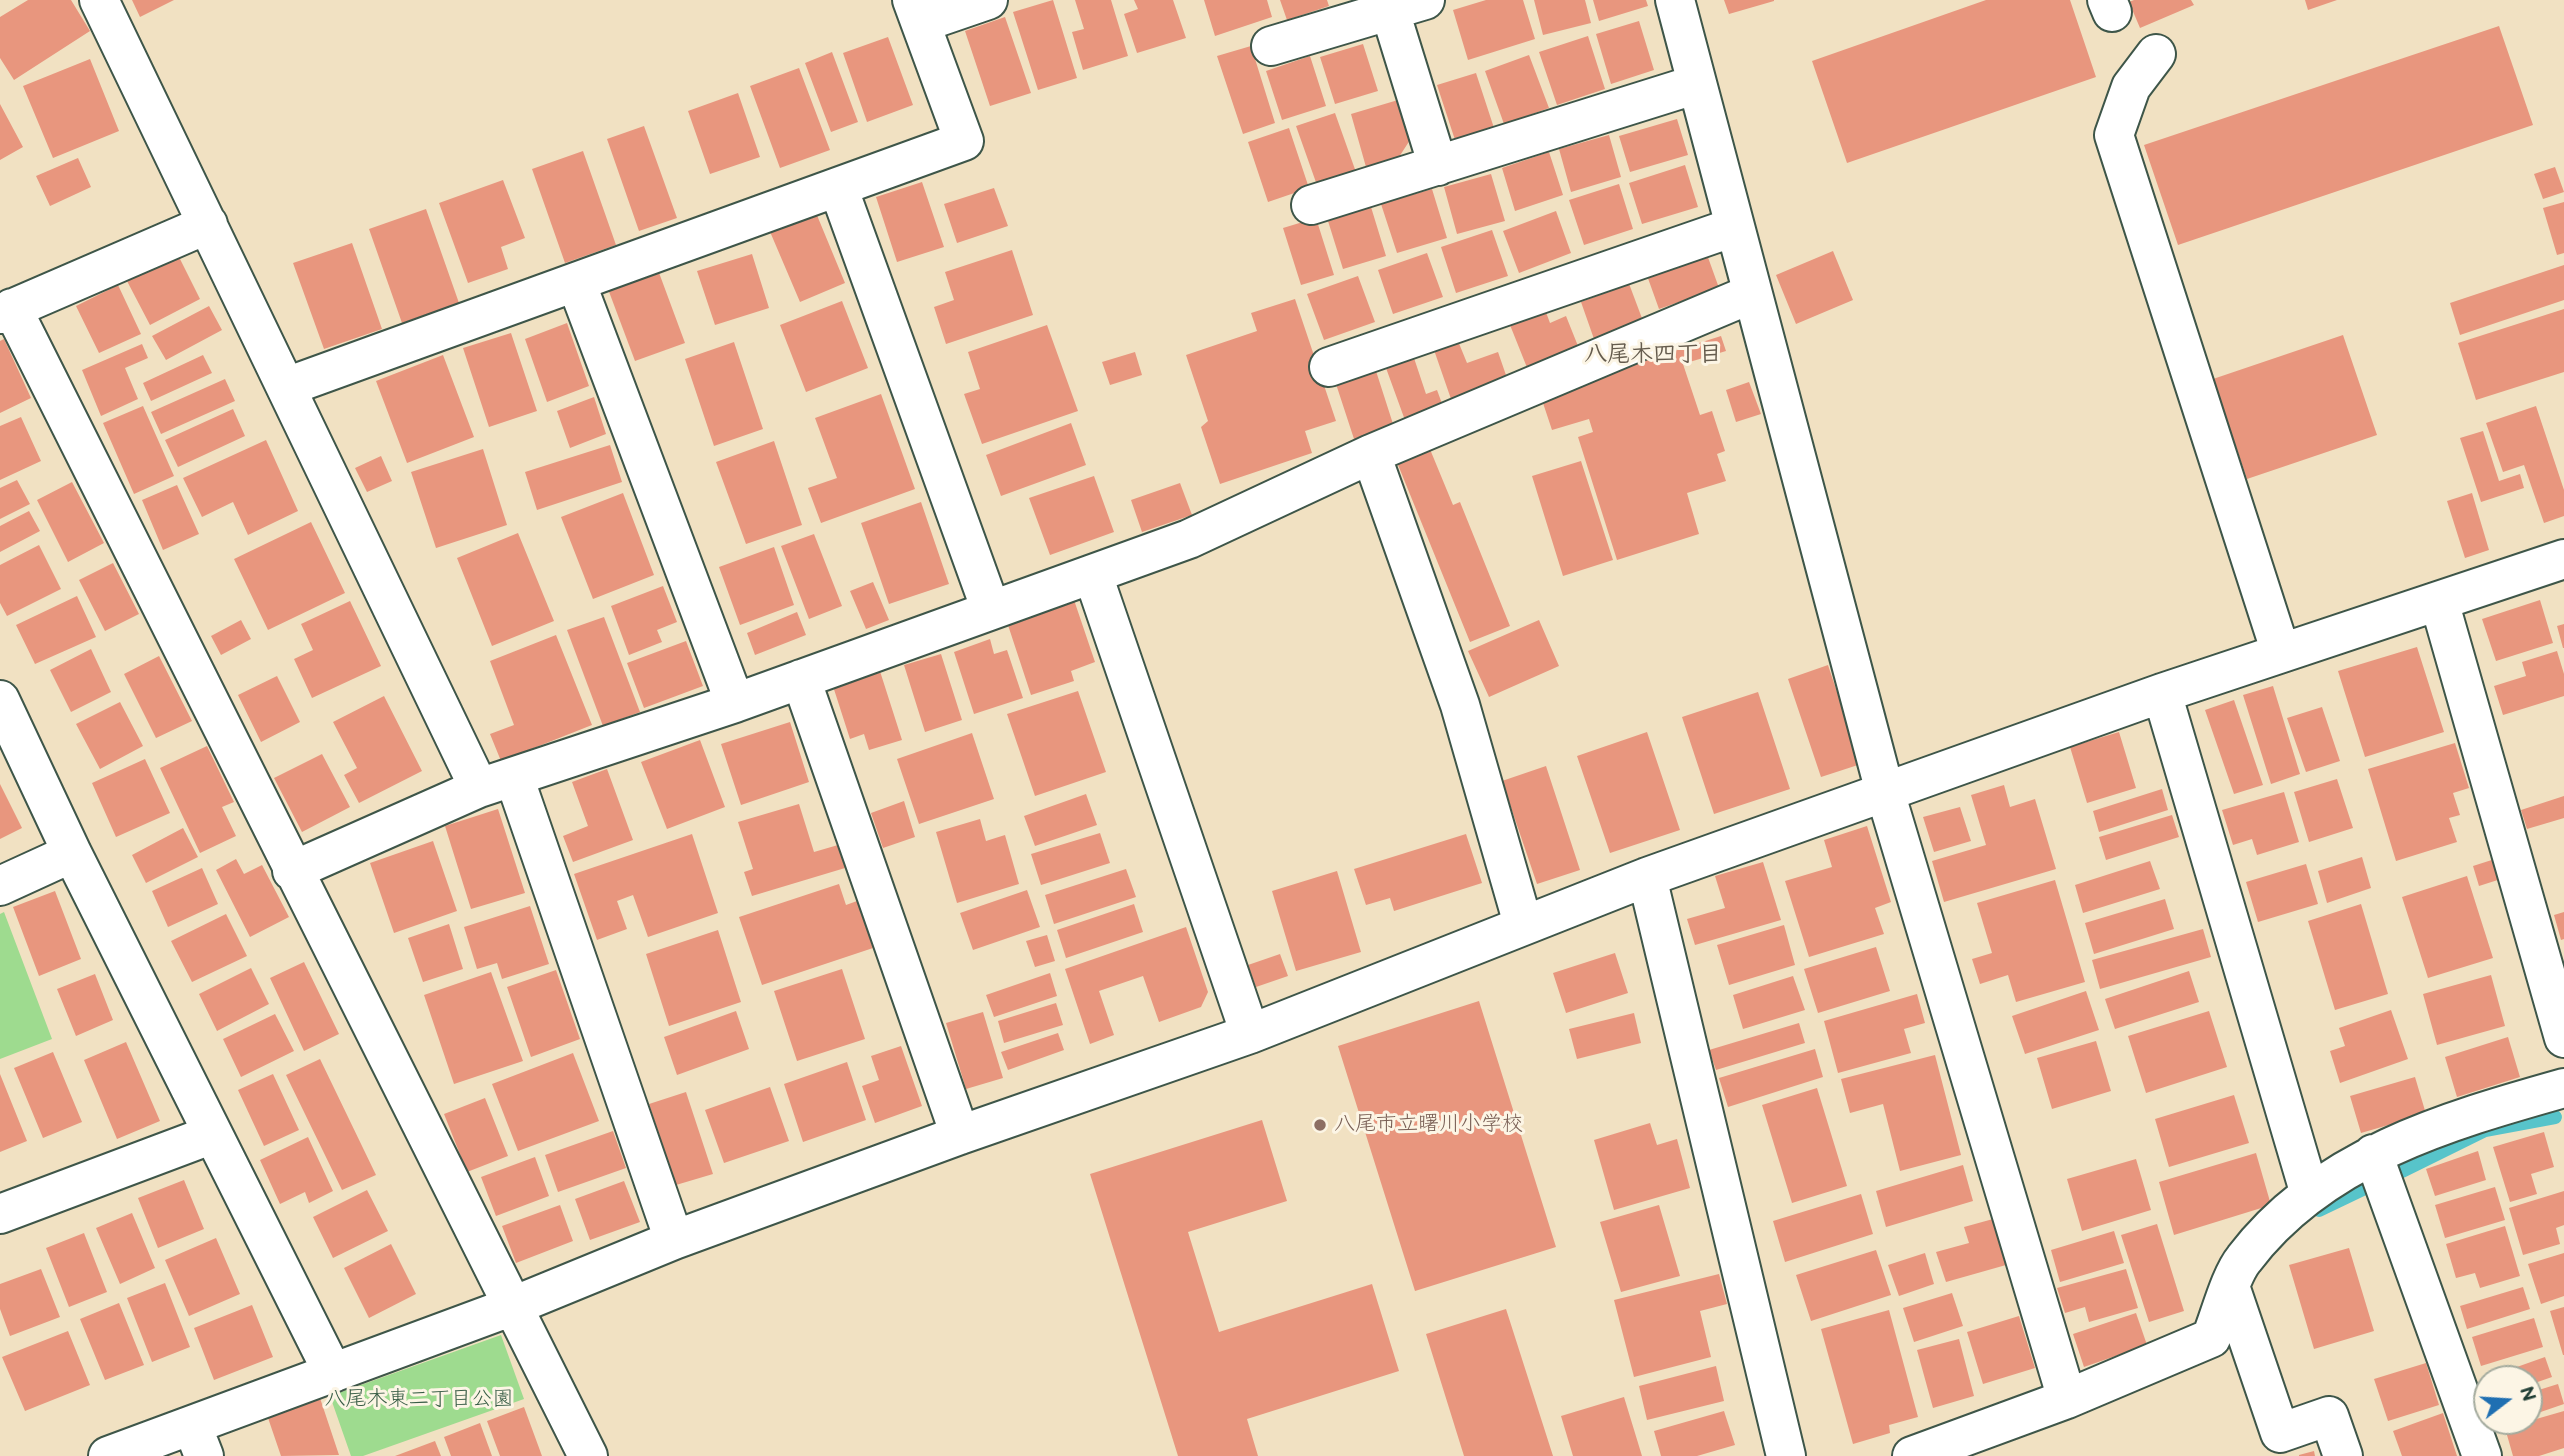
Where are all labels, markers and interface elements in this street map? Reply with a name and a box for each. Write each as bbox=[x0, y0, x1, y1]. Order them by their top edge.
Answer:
district label: 八尾木四丁目 bbox=[1584, 341, 1722, 369]
place label: 八尾市立曙川小学校 bbox=[1334, 1112, 1523, 1138]
marker: 八尾市立曙川小学校 bbox=[1312, 1117, 1328, 1133]
north arrow bbox=[2473, 1365, 2543, 1435]
text: N bbox=[2514, 1384, 2540, 1404]
park label: 八尾木東二丁目公園 bbox=[325, 1387, 513, 1413]

